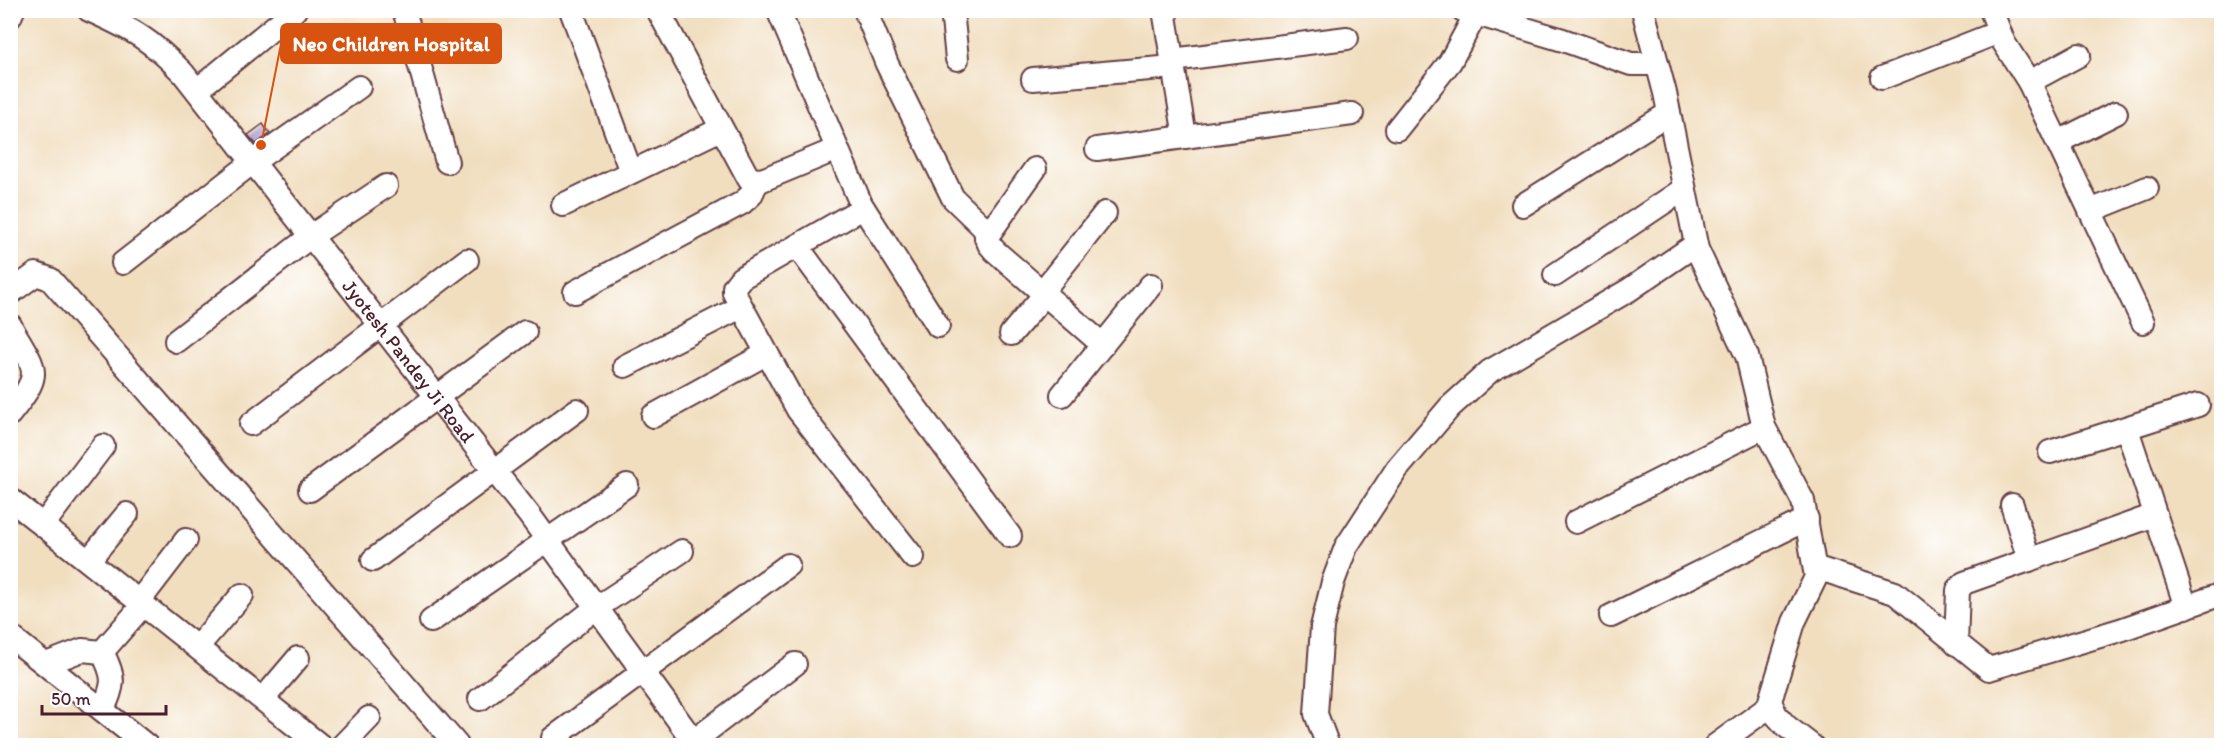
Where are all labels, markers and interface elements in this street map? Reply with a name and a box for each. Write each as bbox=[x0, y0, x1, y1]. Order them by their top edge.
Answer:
callout: Neo Children Hospital bbox=[281, 24, 501, 63]
text: Neo Children Hospital bbox=[292, 31, 491, 57]
street label: Jyotesh Pandey Ji Road bbox=[337, 275, 480, 448]
scale bar bbox=[42, 678, 166, 716]
text: 50 m bbox=[51, 688, 91, 710]

